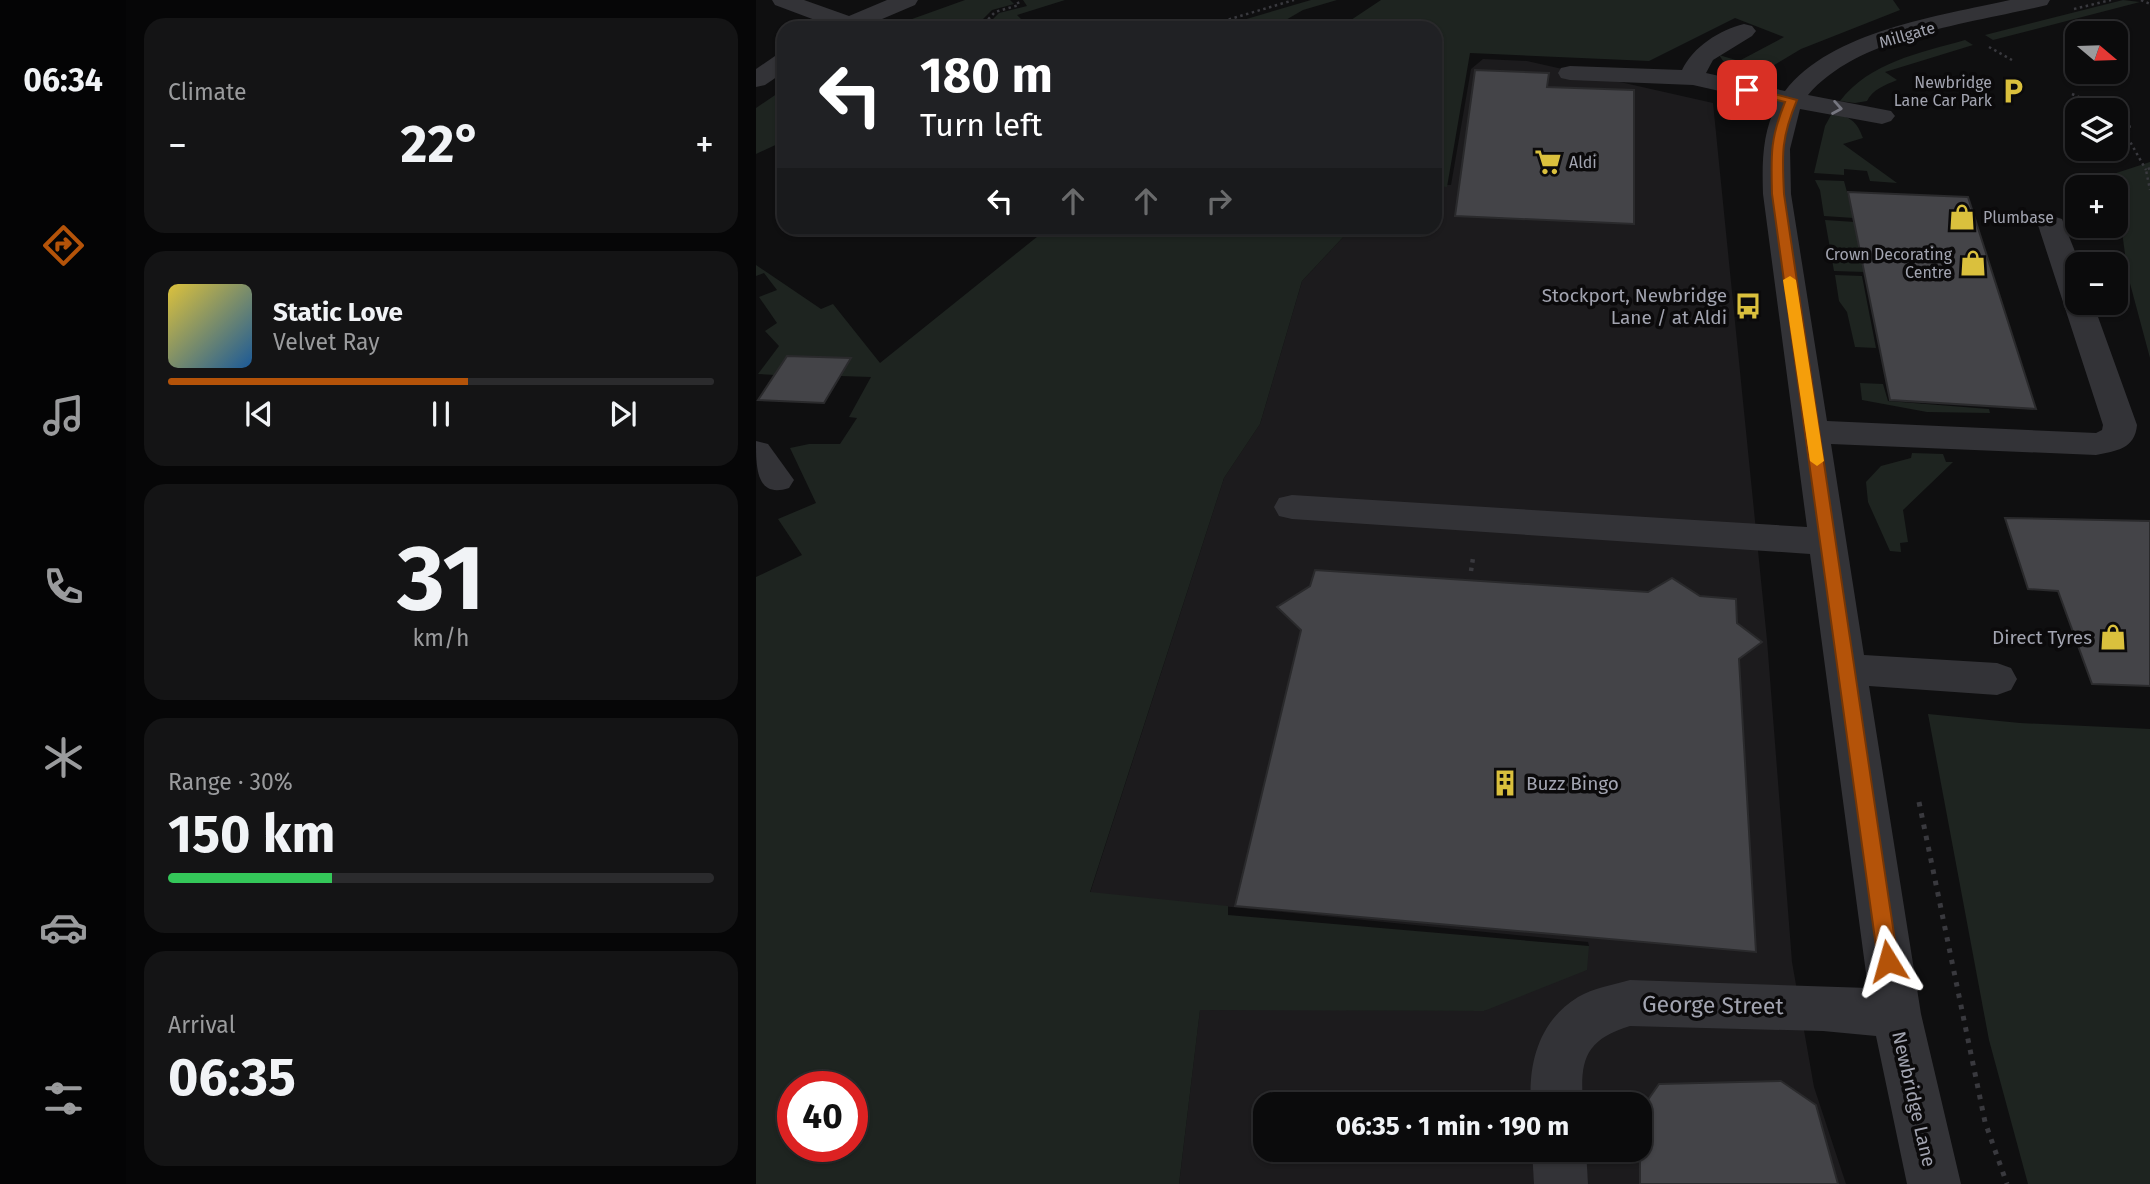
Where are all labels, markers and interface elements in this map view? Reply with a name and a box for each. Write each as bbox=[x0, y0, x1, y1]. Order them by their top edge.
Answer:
street label: Millgate bbox=[1877, 18, 1937, 52]
north arrow bbox=[2065, 21, 2128, 84]
map controls bbox=[2065, 21, 2128, 315]
text: 180 m bbox=[920, 46, 1053, 105]
icon: left bbox=[805, 49, 896, 140]
pin bbox=[1717, 60, 1777, 120]
text: 06:34 bbox=[23, 61, 103, 99]
icon: arrive bbox=[1728, 71, 1766, 109]
place label: Newbridge Lane Car Park bbox=[1894, 73, 1993, 110]
parking icon: Newbridge Lane Car Park bbox=[1998, 76, 2028, 106]
text: Climate bbox=[168, 78, 247, 106]
button: layers bbox=[2065, 98, 2128, 161]
one-way arrow bbox=[1831, 100, 1843, 115]
text: Turn left bbox=[920, 106, 1042, 144]
text: 22° bbox=[401, 113, 481, 176]
text: − bbox=[168, 122, 187, 168]
text: + bbox=[695, 122, 714, 168]
supermarket icon: Aldi bbox=[1533, 147, 1563, 177]
place label: Aldi bbox=[1569, 153, 1597, 172]
button: + bbox=[2065, 175, 2128, 238]
icon: left bbox=[981, 182, 1019, 220]
icon: ahead bbox=[1054, 182, 1092, 220]
icon: ahead bbox=[1127, 182, 1165, 220]
icon: right bbox=[1200, 182, 1238, 220]
shop icon: Plumbase bbox=[1947, 202, 1977, 232]
place label: Plumbase bbox=[1983, 208, 2054, 227]
icon: directions bbox=[39, 221, 88, 270]
place label: Crown Decorating Centre bbox=[1825, 245, 1953, 282]
shop icon: Crown Decorating Centre bbox=[1958, 248, 1988, 278]
button: − bbox=[2065, 252, 2128, 315]
place label: Stockport, Newbridge Lane / at Aldi bbox=[1542, 284, 1727, 329]
bus stop icon: Stockport, Newbridge Lane / at Aldi bbox=[1733, 291, 1763, 321]
text: Static Love bbox=[273, 297, 403, 328]
text: Velvet Ray bbox=[273, 328, 380, 356]
icon: music bbox=[39, 391, 88, 440]
icon: previous bbox=[240, 395, 278, 433]
icon: pause bbox=[422, 395, 460, 433]
icon: next bbox=[604, 395, 642, 433]
text: 31 bbox=[397, 524, 485, 633]
icon: phone bbox=[39, 562, 88, 611]
shop icon: Direct Tyres bbox=[2098, 622, 2128, 652]
text: km/h bbox=[413, 624, 469, 652]
place label: Direct Tyres bbox=[1992, 626, 2092, 649]
icon: climate bbox=[39, 733, 88, 782]
text: Range · 30% bbox=[168, 768, 293, 796]
building icon: Buzz Bingo bbox=[1490, 768, 1520, 798]
place label: Buzz Bingo bbox=[1526, 772, 1619, 795]
text: 150 km bbox=[168, 803, 335, 866]
icon: car bbox=[39, 903, 88, 952]
position arrow bbox=[1851, 924, 1925, 998]
street label: George Street bbox=[1642, 990, 1785, 1020]
text: Arrival bbox=[168, 1011, 235, 1039]
street label: Newbridge Lane bbox=[1887, 1029, 1941, 1169]
text: 06:35 bbox=[168, 1046, 296, 1109]
speed limit sign: 40 bbox=[777, 1071, 868, 1162]
icon: filters bbox=[39, 1074, 88, 1123]
text: 06:35 · 1 min · 190 m bbox=[1336, 1111, 1569, 1142]

